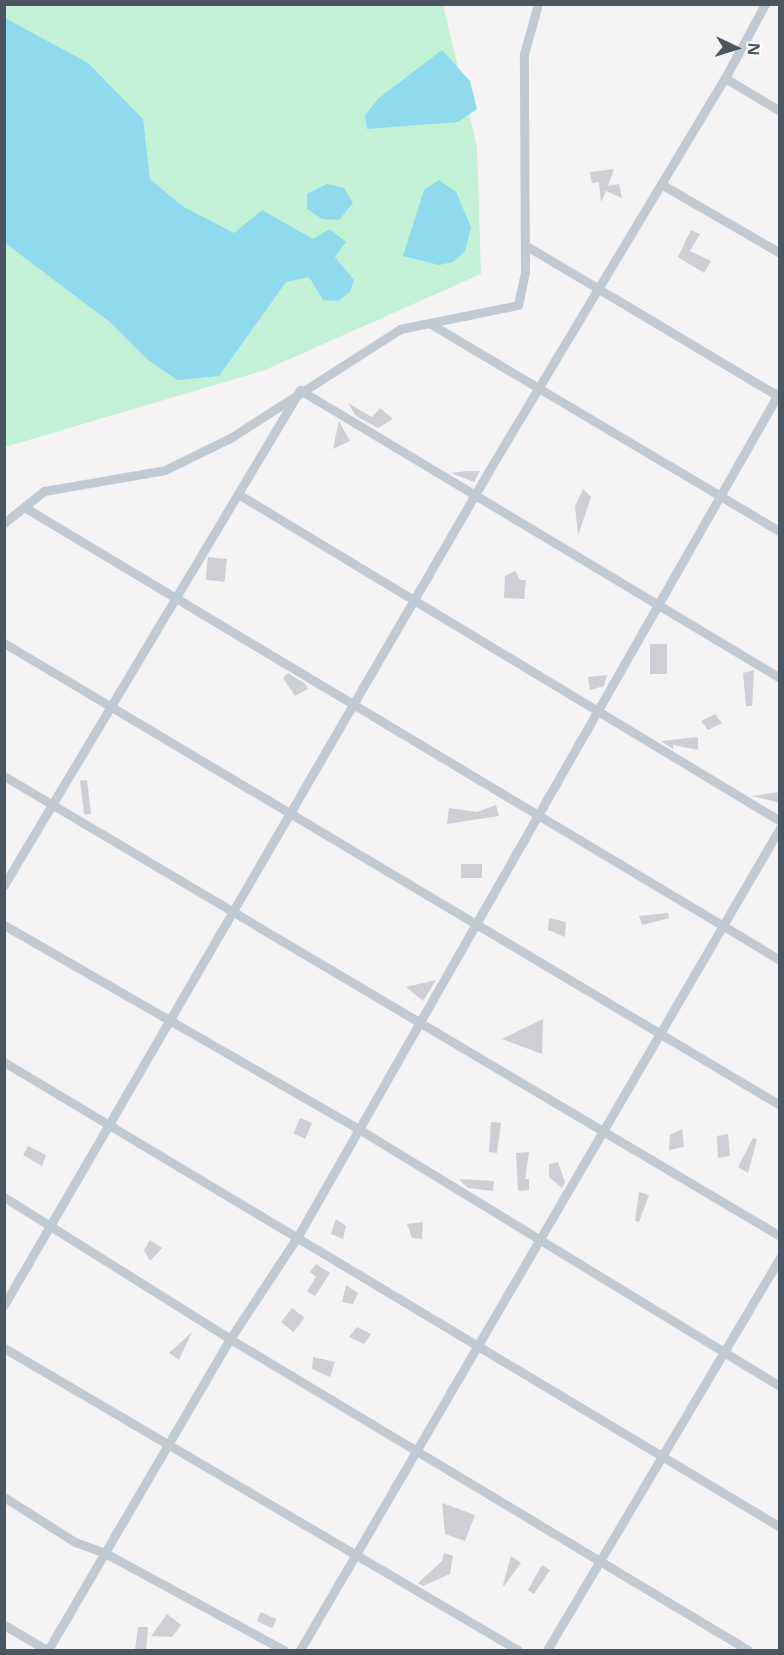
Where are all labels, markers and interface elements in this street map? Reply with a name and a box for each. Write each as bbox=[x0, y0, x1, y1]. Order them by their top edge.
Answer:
north arrow bbox=[706, 18, 766, 78]
text: N bbox=[743, 42, 765, 57]

